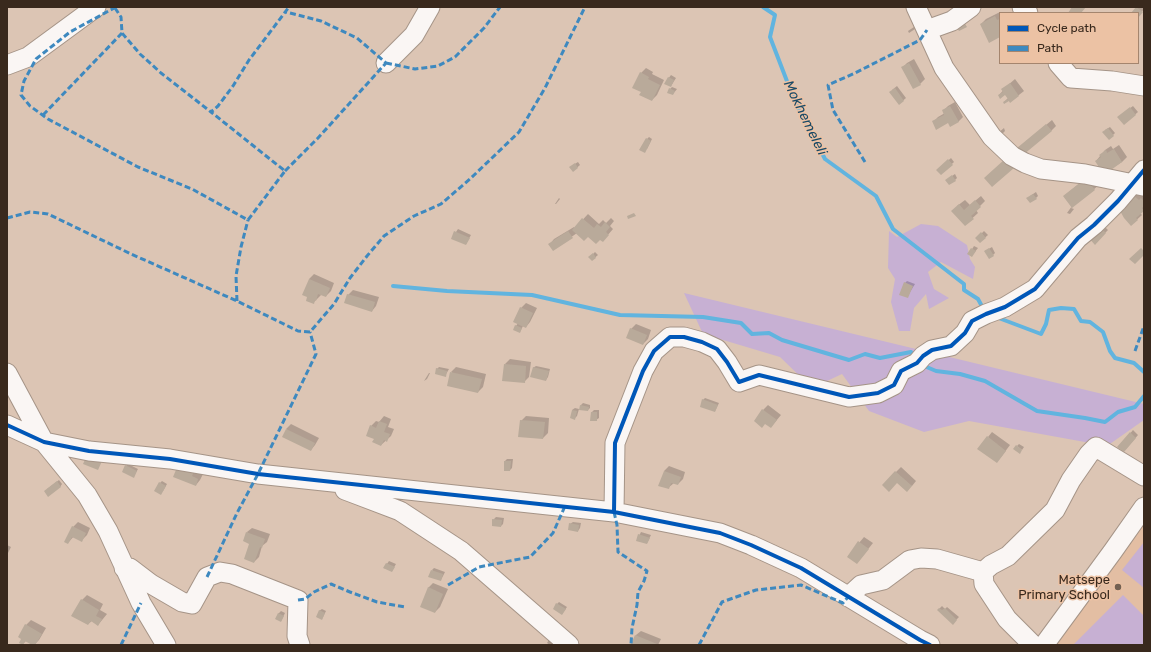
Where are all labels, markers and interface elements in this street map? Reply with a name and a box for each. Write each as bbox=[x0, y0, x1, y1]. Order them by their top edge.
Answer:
legend bbox=[999, 12, 1139, 64]
text: Cycle path bbox=[1037, 21, 1096, 35]
text: Path bbox=[1037, 41, 1063, 55]
water label: Mokhemeleli bbox=[780, 78, 830, 158]
place label: Matsepe Primary School bbox=[1018, 572, 1110, 603]
marker: Matsepe Primary School bbox=[1113, 582, 1123, 592]

